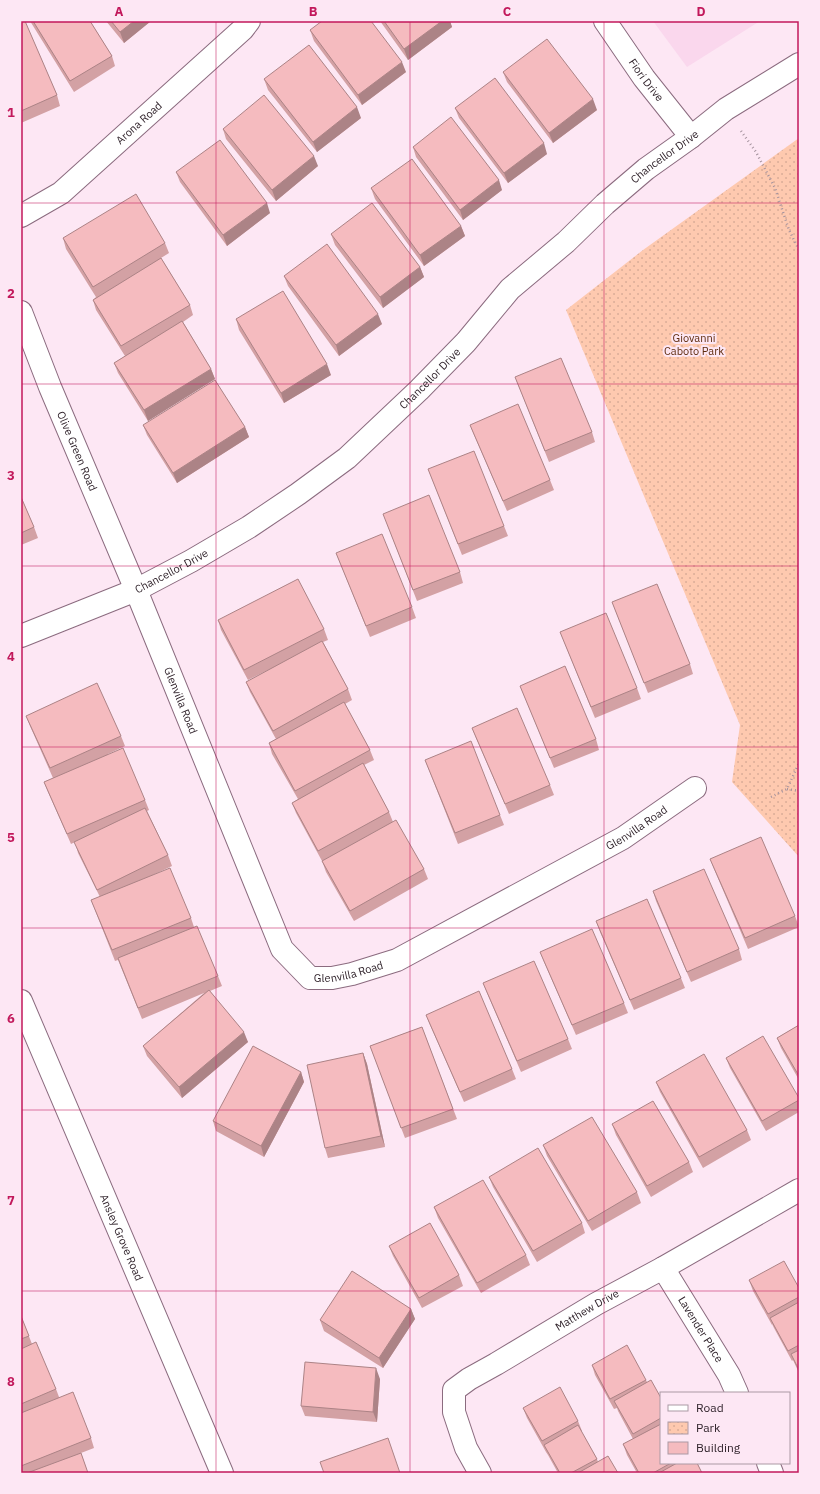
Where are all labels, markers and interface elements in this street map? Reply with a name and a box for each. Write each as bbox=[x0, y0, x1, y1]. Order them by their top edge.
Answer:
text: A bbox=[115, 3, 124, 20]
text: B bbox=[309, 3, 318, 20]
text: C bbox=[503, 3, 512, 20]
text: D bbox=[696, 3, 706, 20]
street label: Fiori Drive bbox=[626, 56, 667, 104]
street label: Arona Road bbox=[113, 98, 165, 147]
text: 1 bbox=[7, 104, 15, 121]
street label: Chancellor Drive bbox=[628, 127, 701, 186]
text: 2 bbox=[7, 285, 15, 302]
park label: Giovanni Caboto Park bbox=[664, 331, 724, 358]
street label: Chancellor Drive bbox=[396, 345, 463, 412]
street label: Olive Green Road bbox=[54, 409, 100, 493]
text: 3 bbox=[7, 467, 15, 484]
street label: Chancellor Drive bbox=[132, 546, 210, 596]
text: 4 bbox=[7, 648, 15, 665]
street label: Glenvilla Road bbox=[161, 665, 201, 736]
street label: Glenvilla Road bbox=[603, 802, 670, 853]
text: 5 bbox=[7, 829, 15, 846]
street label: Glenvilla Road bbox=[314, 958, 385, 985]
text: 6 bbox=[7, 1010, 15, 1027]
text: 7 bbox=[7, 1192, 15, 1209]
street label: Ansley Grove Road bbox=[97, 1192, 146, 1283]
street label: Matthew Drive bbox=[553, 1286, 621, 1334]
street label: Lavender Place bbox=[675, 1294, 726, 1365]
text: 8 bbox=[7, 1373, 15, 1390]
legend bbox=[660, 1392, 790, 1464]
text: Road bbox=[696, 1400, 724, 1415]
text: Park bbox=[696, 1420, 721, 1435]
text: Building bbox=[696, 1440, 741, 1455]

